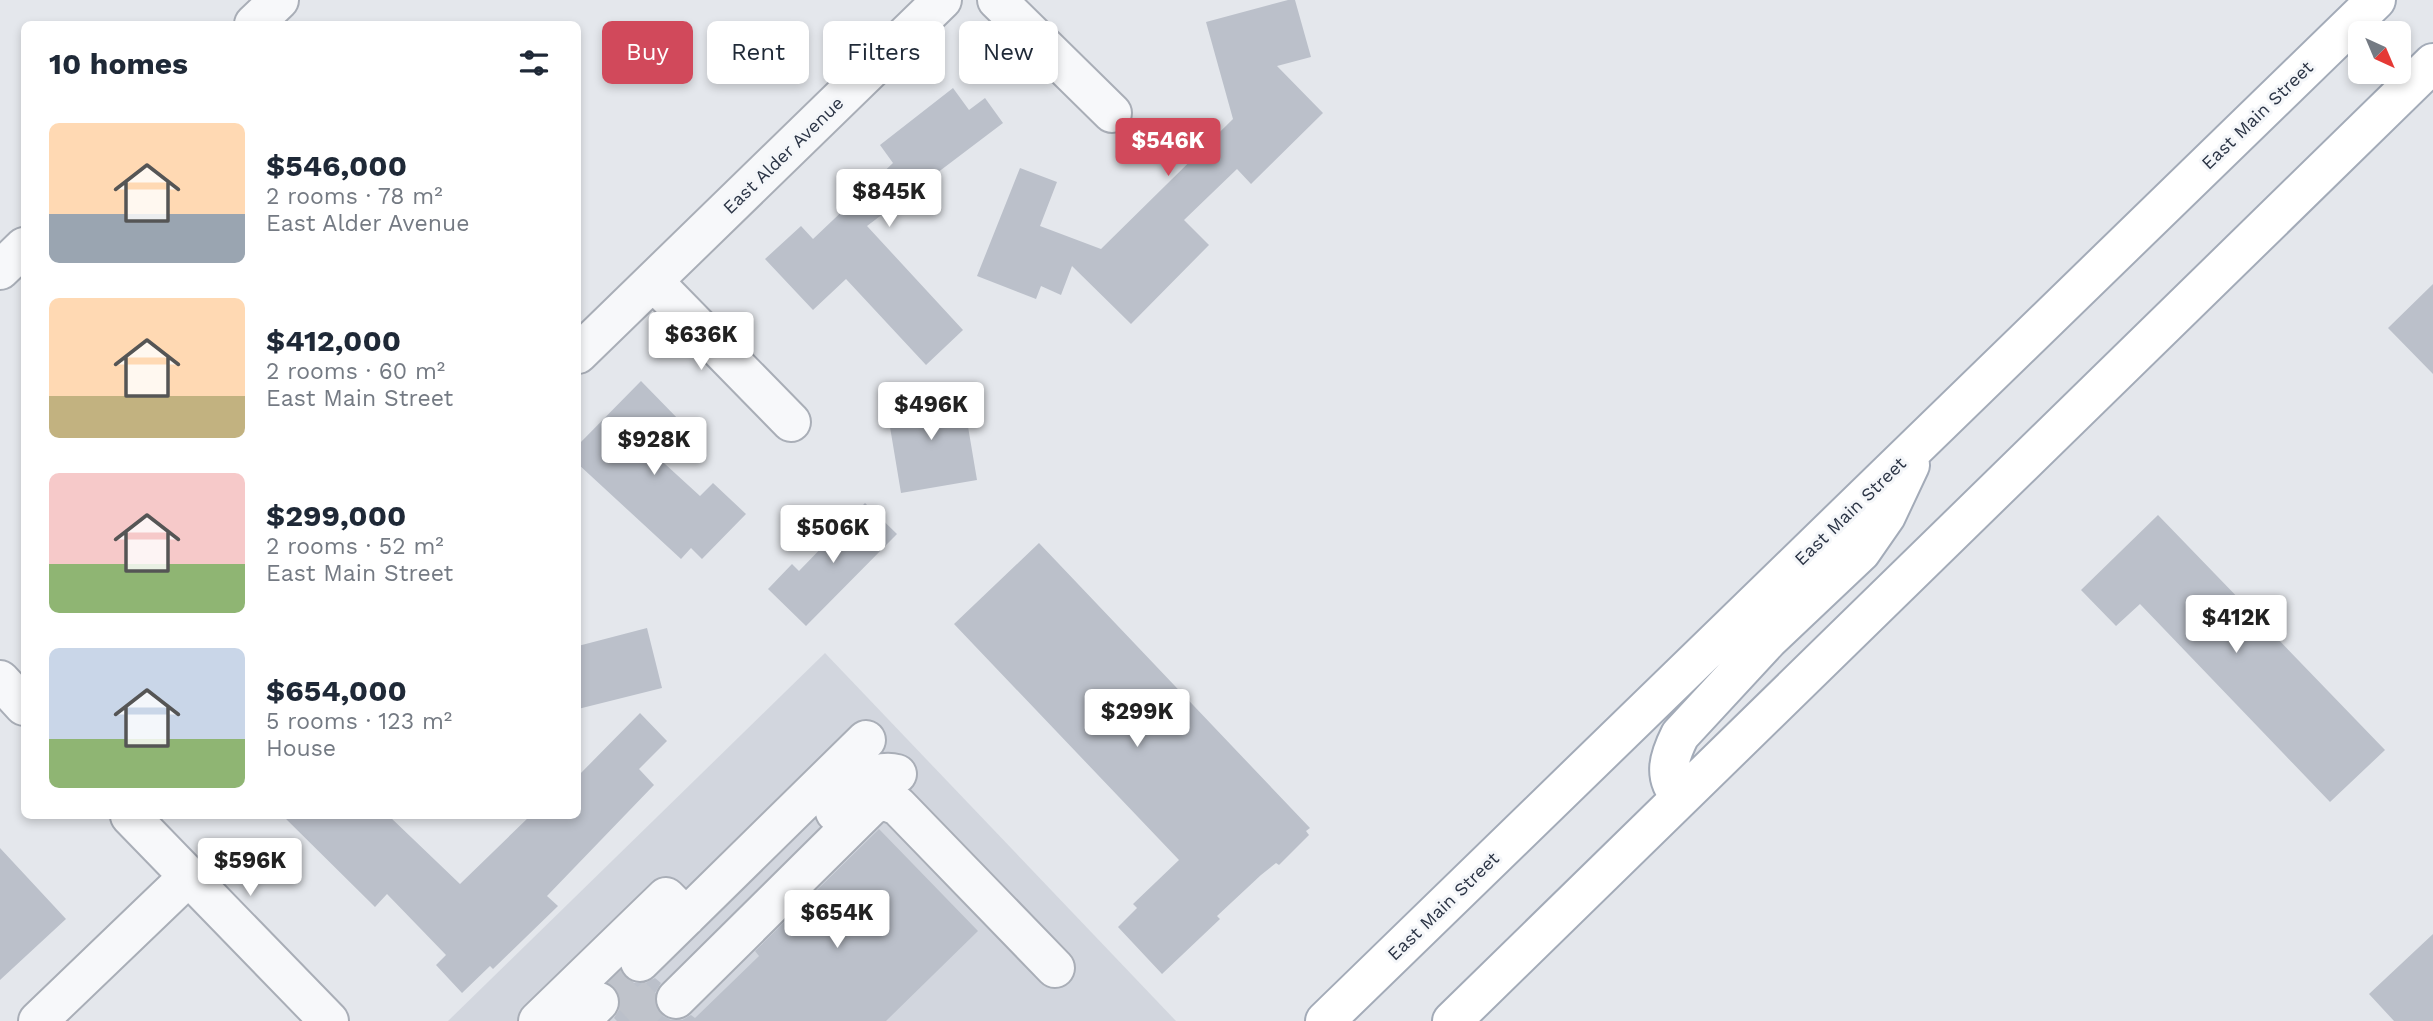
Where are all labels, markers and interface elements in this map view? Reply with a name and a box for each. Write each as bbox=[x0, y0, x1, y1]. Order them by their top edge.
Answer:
chip: Buy bbox=[602, 21, 693, 84]
chip: Rent bbox=[707, 21, 809, 84]
chip: Filters bbox=[823, 21, 945, 84]
chip: New bbox=[959, 21, 1058, 84]
north arrow bbox=[2348, 21, 2412, 84]
map controls bbox=[2348, 21, 2411, 84]
icon: filters bbox=[515, 44, 553, 82]
text: 10 homes bbox=[49, 46, 188, 81]
street label: East Main Street bbox=[2197, 56, 2317, 173]
street label: East Alder Avenue bbox=[718, 92, 848, 218]
pin: $546K bbox=[1119, 118, 1217, 178]
text: $546K bbox=[1131, 127, 1205, 154]
text: $546,000 bbox=[266, 148, 407, 183]
icon: home bbox=[105, 151, 189, 235]
pin: $845K bbox=[840, 170, 938, 229]
text: $845K bbox=[852, 178, 926, 205]
text: 2 rooms · 78 m² bbox=[266, 183, 443, 210]
text: East Alder Avenue bbox=[266, 210, 469, 237]
pin: $636K bbox=[652, 312, 750, 372]
text: $636K bbox=[665, 321, 737, 348]
text: $412,000 bbox=[266, 323, 401, 358]
icon: home bbox=[105, 326, 189, 410]
text: 2 rooms · 60 m² bbox=[266, 358, 445, 385]
pin: $496K bbox=[882, 382, 980, 442]
text: East Main Street bbox=[266, 385, 453, 412]
text: $496K bbox=[894, 391, 968, 418]
pin: $928K bbox=[605, 418, 703, 477]
text: $928K bbox=[618, 426, 690, 453]
street label: East Main Street bbox=[1790, 452, 1910, 569]
text: $299,000 bbox=[266, 498, 406, 533]
icon: home bbox=[105, 501, 189, 585]
pin: $506K bbox=[784, 505, 882, 565]
text: $506K bbox=[796, 514, 870, 541]
text: 2 rooms · 52 m² bbox=[266, 533, 444, 560]
text: East Main Street bbox=[266, 560, 453, 587]
pin: $412K bbox=[2187, 596, 2285, 655]
text: $412K bbox=[2202, 604, 2270, 631]
text: $654,000 bbox=[266, 673, 407, 708]
icon: home bbox=[105, 676, 189, 760]
pin: $299K bbox=[1088, 690, 1186, 749]
text: $299K bbox=[1101, 698, 1173, 725]
text: 5 rooms · 123 m² bbox=[266, 708, 452, 735]
text: House bbox=[266, 735, 336, 762]
pin: $596K bbox=[201, 838, 299, 898]
text: $596K bbox=[214, 847, 286, 874]
street label: East Main Street bbox=[1383, 847, 1503, 964]
pin: $654K bbox=[788, 890, 886, 950]
text: $654K bbox=[800, 899, 874, 926]

